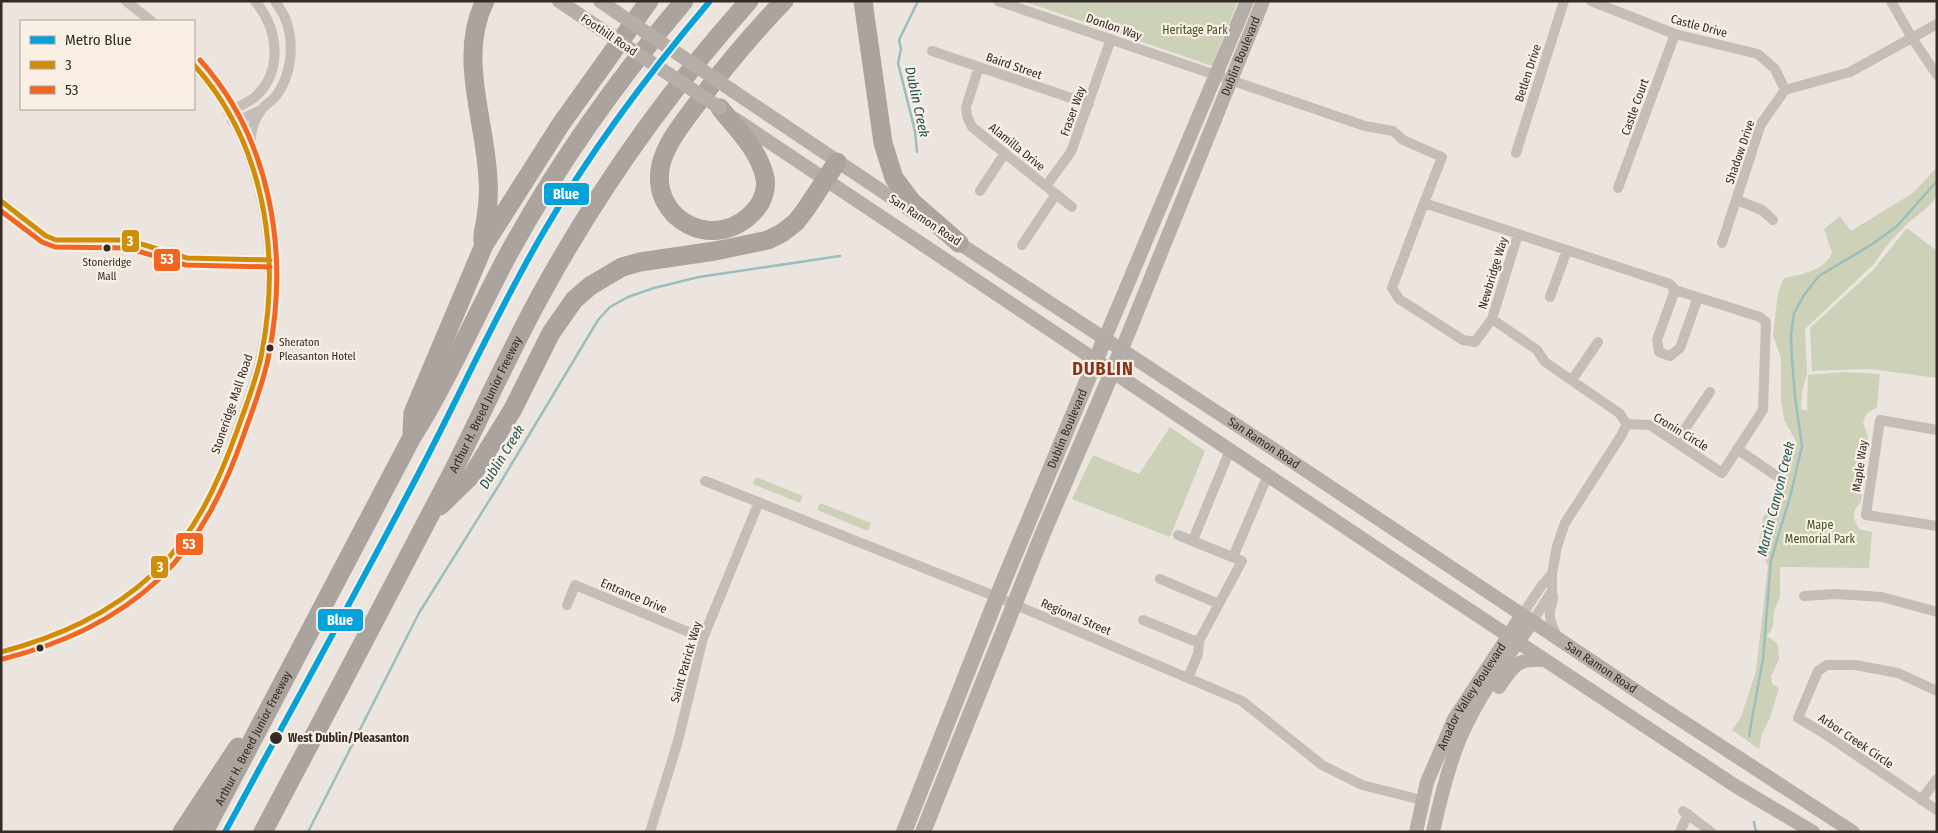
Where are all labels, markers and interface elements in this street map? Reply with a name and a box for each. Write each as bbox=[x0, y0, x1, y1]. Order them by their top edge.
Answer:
street label: Foothill Road bbox=[578, 11, 640, 59]
street label: Donlon Way bbox=[1084, 11, 1144, 43]
street label: Castle Drive bbox=[1669, 12, 1729, 40]
street label: Dublin Boulevard bbox=[1218, 14, 1263, 98]
legend bbox=[20, 20, 195, 110]
park label: Heritage Park bbox=[1162, 23, 1228, 37]
text: Metro Blue bbox=[65, 31, 132, 49]
street label: Betlen Drive bbox=[1512, 42, 1544, 104]
street label: Baird Street bbox=[984, 50, 1044, 82]
text: 3 bbox=[65, 56, 72, 74]
water label: Dublin Creek bbox=[901, 65, 933, 139]
street label: Castle Court bbox=[1618, 77, 1652, 137]
text: 53 bbox=[65, 81, 79, 99]
street label: Fraser Way bbox=[1057, 83, 1089, 138]
street label: Shadow Drive bbox=[1722, 118, 1758, 186]
street label: Alamilla Drive bbox=[986, 120, 1048, 174]
line badge: Blue bbox=[543, 182, 590, 206]
text: Blue bbox=[553, 186, 579, 203]
street label: San Ramon Road bbox=[886, 192, 964, 248]
line badge: 3 bbox=[121, 229, 140, 253]
text: 3 bbox=[126, 233, 134, 250]
street label: Newbridge Way bbox=[1475, 234, 1511, 311]
marker: Stoneridge Mall bbox=[102, 243, 112, 253]
line badge: 53 bbox=[153, 248, 181, 272]
text: 53 bbox=[160, 251, 174, 268]
place label: Stoneridge Mall bbox=[83, 256, 131, 283]
street label: Arthur H. Breed Junior Freeway bbox=[446, 333, 525, 475]
place label: Sheraton Pleasanton Hotel bbox=[279, 336, 356, 363]
marker: Sheraton Pleasanton Hotel bbox=[265, 343, 275, 353]
street label: Stoneridge Mall Road bbox=[208, 352, 256, 456]
district label: DUBLIN bbox=[1072, 358, 1134, 380]
street label: Dublin Boulevard bbox=[1044, 387, 1090, 470]
street label: Cronin Circle bbox=[1651, 410, 1711, 454]
street label: San Ramon Road bbox=[1225, 414, 1302, 472]
water label: Dublin Creek bbox=[476, 422, 528, 492]
street label: Maple Way bbox=[1849, 438, 1871, 493]
water label: Martin Canyon Creek bbox=[1754, 440, 1798, 558]
park label: Mape Memorial Park bbox=[1785, 518, 1856, 546]
line badge: 53 bbox=[175, 532, 204, 556]
text: 53 bbox=[182, 536, 196, 553]
line badge: 3 bbox=[150, 555, 169, 579]
text: 3 bbox=[156, 559, 164, 576]
street label: Entrance Drive bbox=[599, 576, 669, 616]
street label: Regional Street bbox=[1039, 596, 1113, 638]
line badge: Blue bbox=[317, 608, 364, 632]
text: Blue bbox=[327, 612, 353, 629]
street label: Saint Patrick Way bbox=[668, 619, 704, 704]
street label: San Ramon Road bbox=[1563, 639, 1639, 696]
street label: Amador Valley Boulevard bbox=[1435, 640, 1509, 752]
unlabelled marker bbox=[35, 643, 45, 653]
street label: Arthur H. Breed Junior Freeway bbox=[212, 668, 295, 808]
street label: Arbor Creek Circle bbox=[1816, 711, 1896, 771]
marker: West Dublin/Pleasanton bbox=[268, 730, 284, 746]
place label: West Dublin/Pleasanton bbox=[288, 731, 409, 745]

